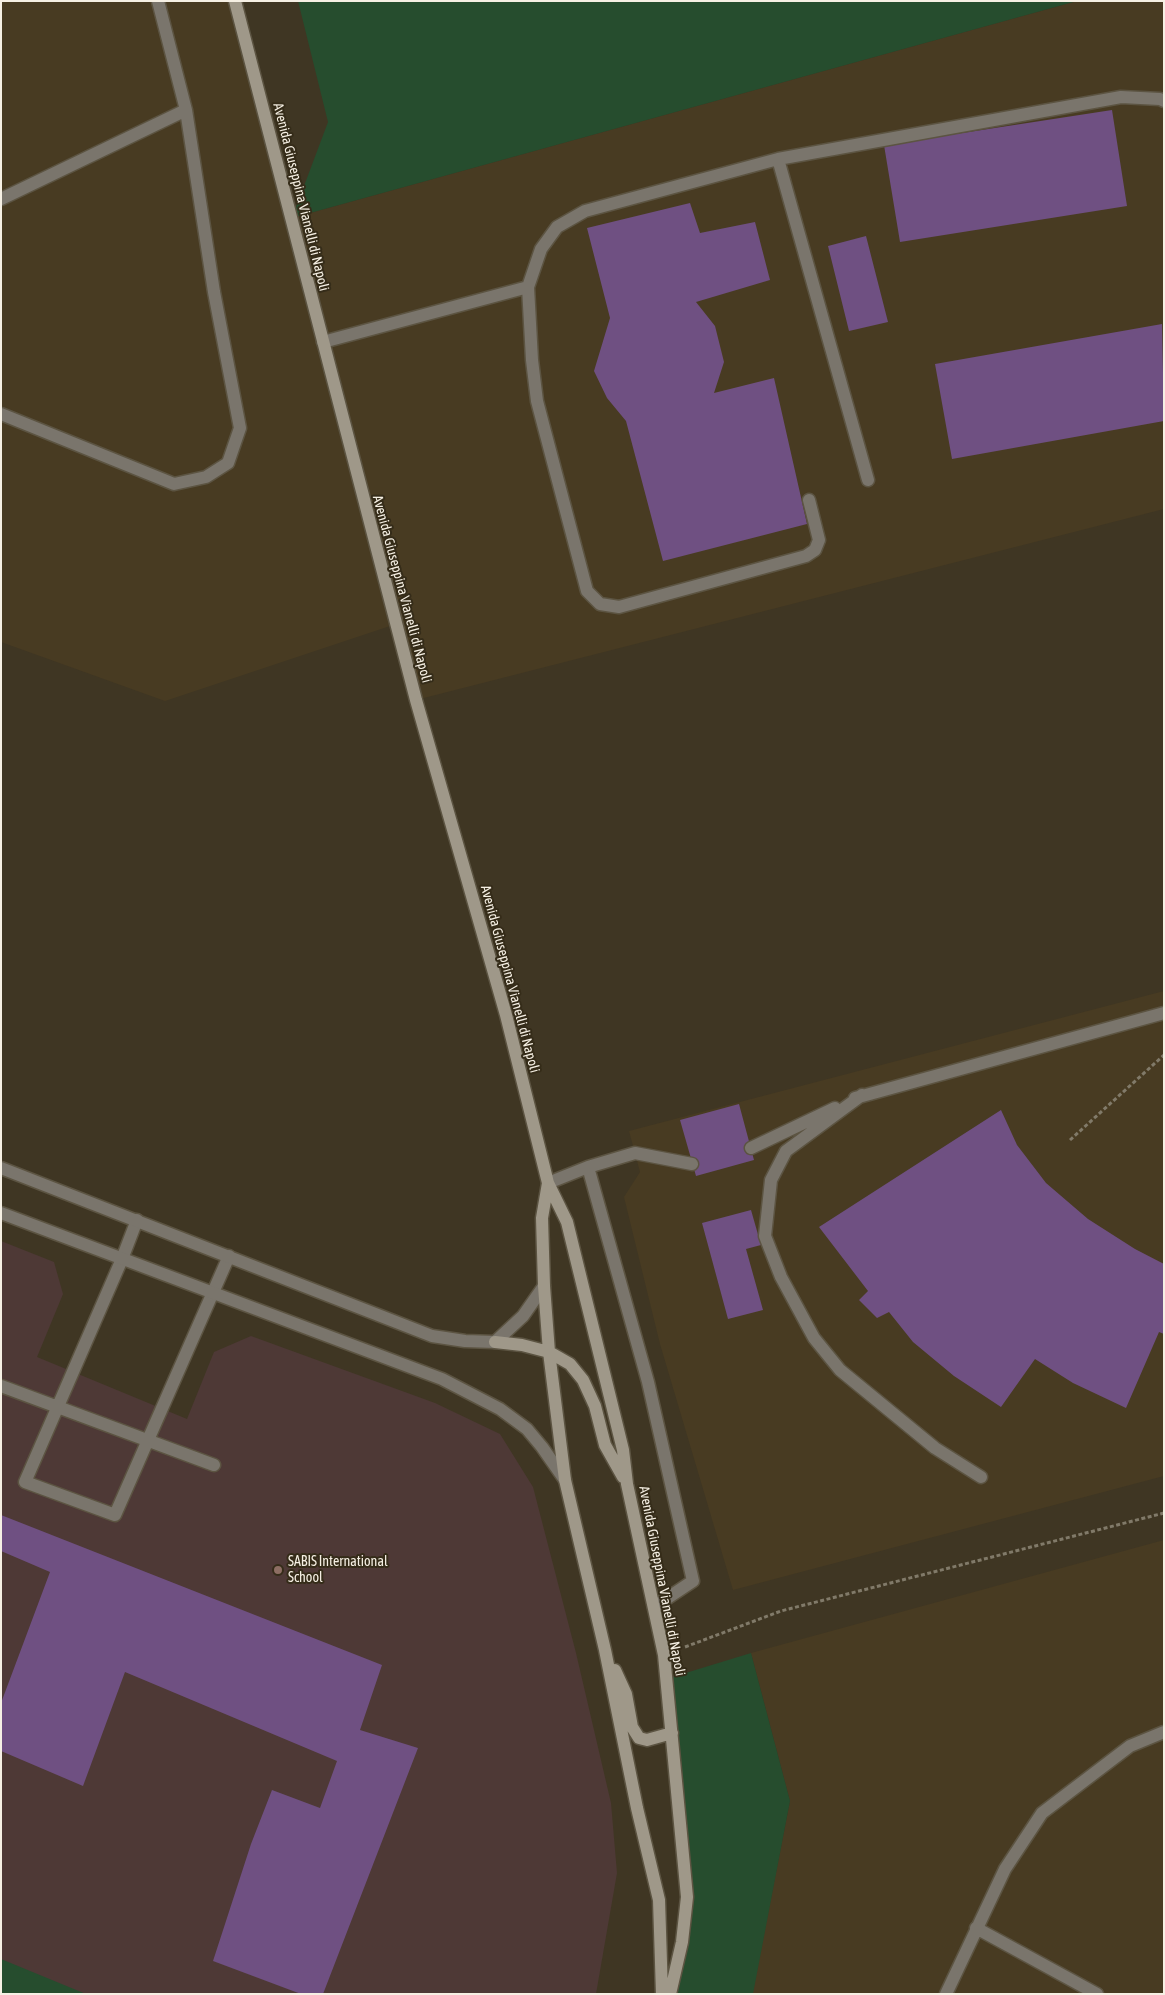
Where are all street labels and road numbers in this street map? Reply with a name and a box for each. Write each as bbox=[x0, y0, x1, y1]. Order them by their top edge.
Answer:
street label: Avenida Giuseppina Vianelli di Napoli bbox=[269, 101, 333, 293]
street label: Avenida Giuseppina Vianelli di Napoli bbox=[369, 493, 435, 685]
street label: Avenida Giuseppina Vianelli di Napoli bbox=[477, 883, 543, 1075]
street label: Avenida Giuseppina Vianelli di Napoli bbox=[635, 1485, 689, 1677]

